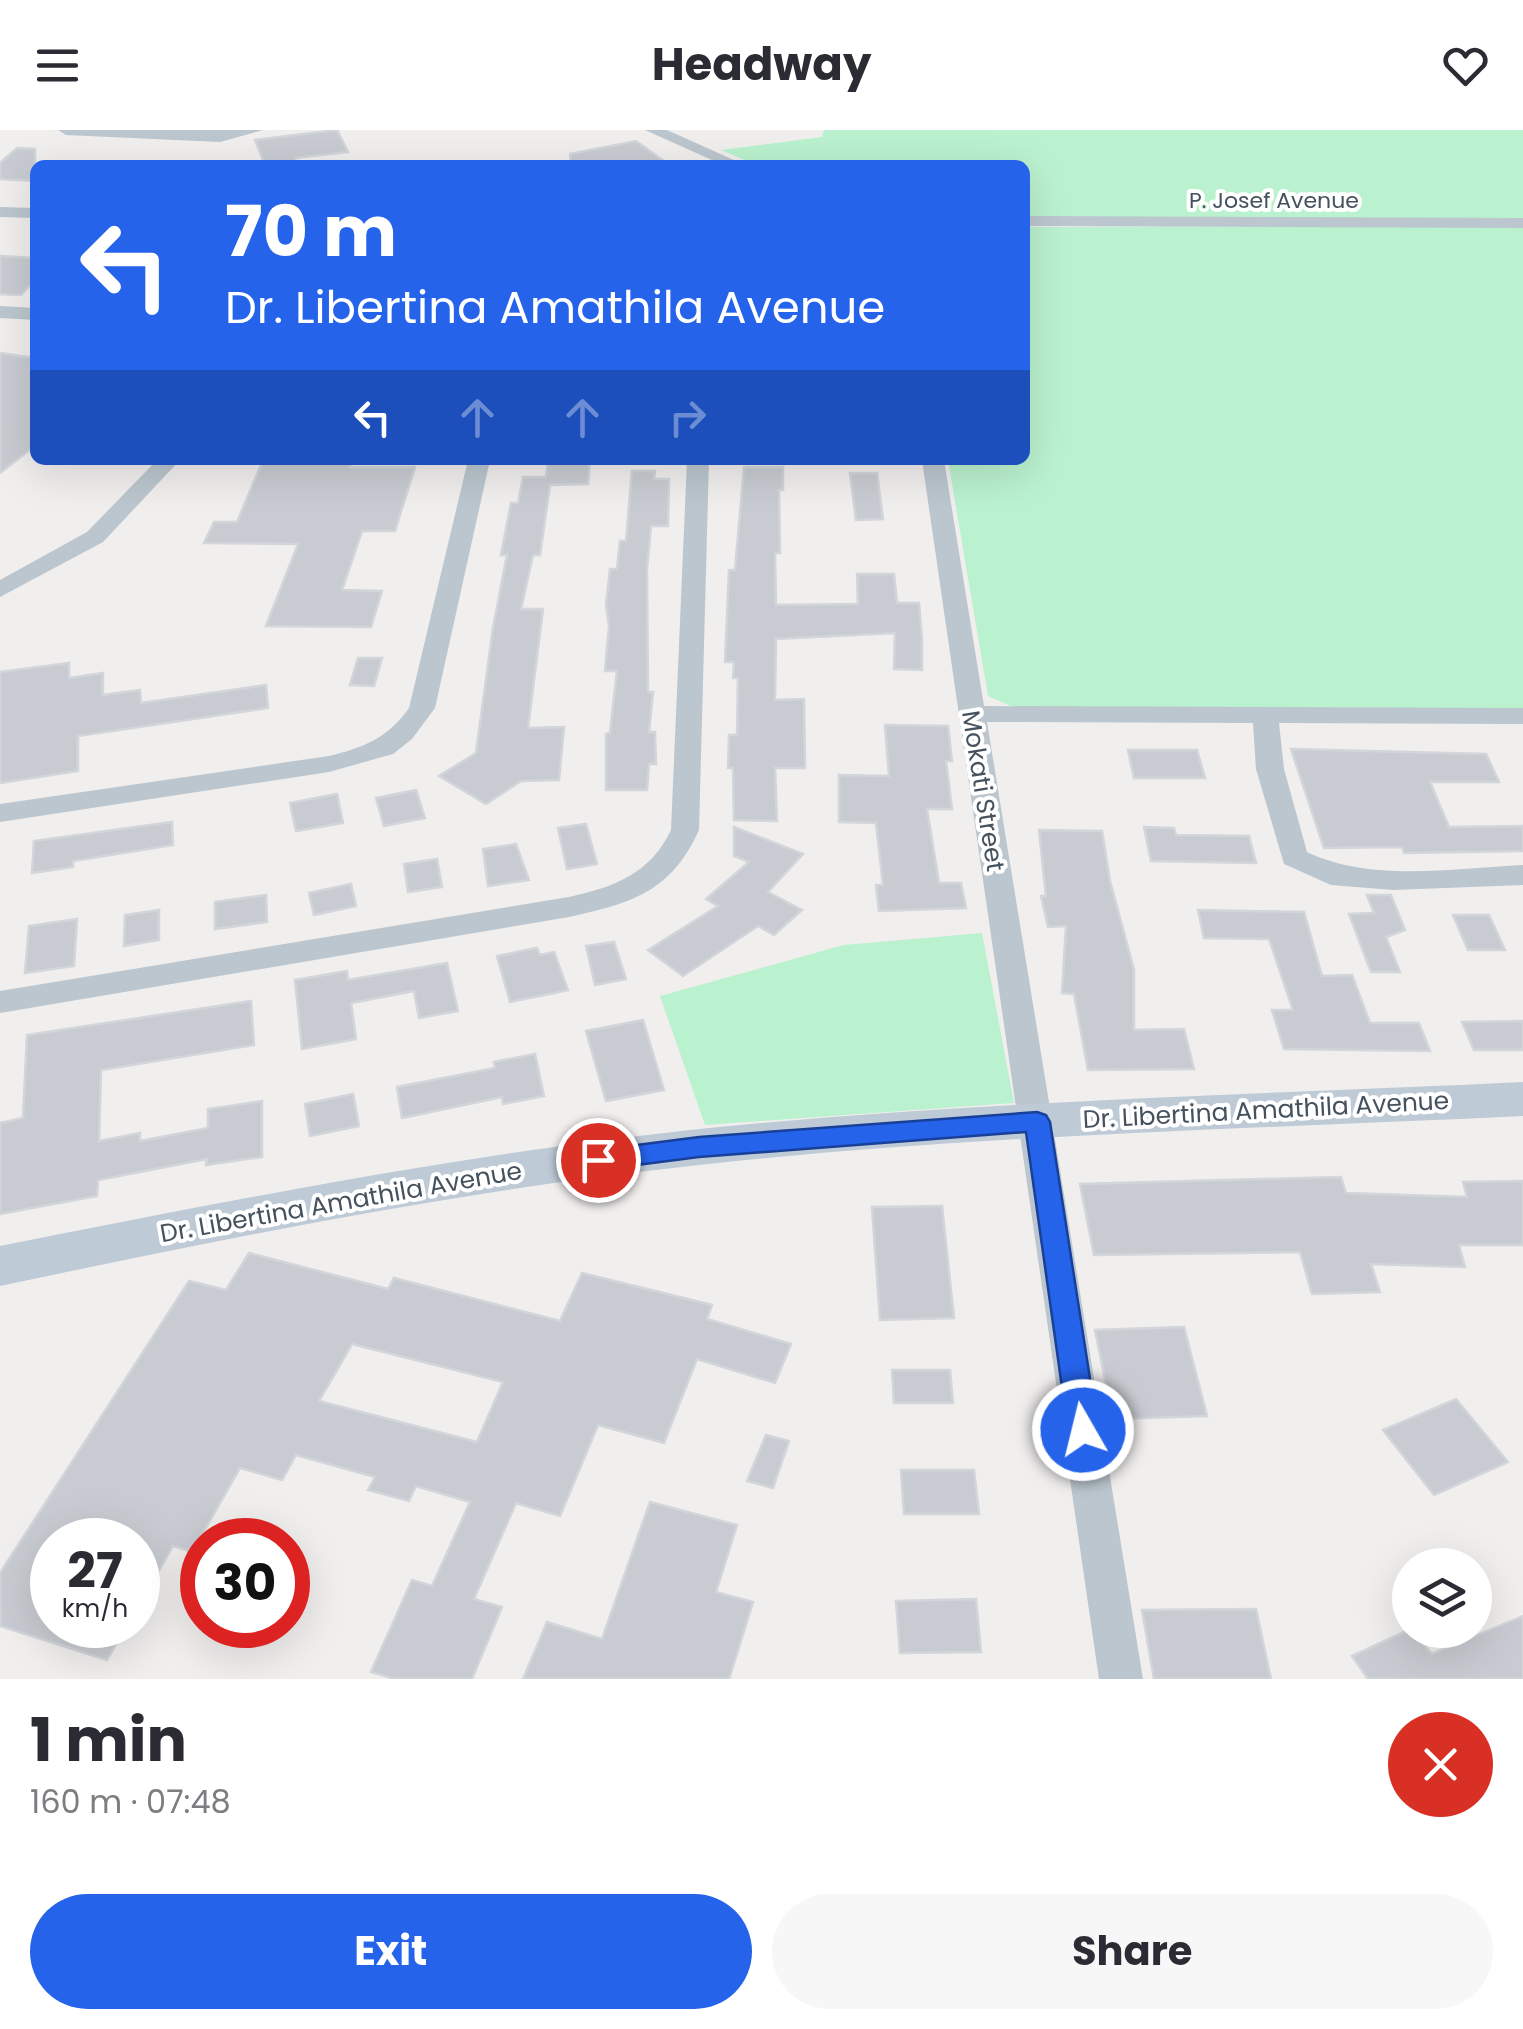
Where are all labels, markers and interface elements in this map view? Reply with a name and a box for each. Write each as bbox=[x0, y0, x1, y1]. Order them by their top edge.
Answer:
text: Headway bbox=[652, 33, 871, 96]
icon: menu bbox=[30, 38, 85, 93]
icon: heart bbox=[1438, 38, 1493, 93]
text: 70 m bbox=[225, 182, 397, 281]
street label: P. Josef Avenue bbox=[1189, 185, 1359, 216]
icon: left bbox=[60, 200, 190, 330]
text: Dr. Libertina Amathila Avenue bbox=[225, 276, 885, 339]
icon: left bbox=[345, 390, 400, 445]
icon: ahead bbox=[450, 390, 505, 445]
icon: ahead bbox=[555, 390, 610, 445]
icon: right bbox=[660, 390, 715, 445]
street label: Mokati Street bbox=[953, 708, 1013, 874]
street label: Dr. Libertina Amathila Avenue bbox=[1082, 1083, 1450, 1137]
pin bbox=[556, 1118, 641, 1203]
icon: arrive bbox=[571, 1133, 626, 1188]
street label: Dr. Libertina Amathila Avenue bbox=[157, 1153, 525, 1251]
position arrow bbox=[1031, 1378, 1135, 1482]
speed limit sign: 30 bbox=[180, 1518, 310, 1648]
text: 27 bbox=[67, 1535, 123, 1606]
map controls bbox=[1392, 1548, 1492, 1648]
button: layers bbox=[1392, 1548, 1492, 1648]
text: km/h bbox=[62, 1591, 128, 1626]
text: 1 min bbox=[30, 1698, 187, 1782]
button: close bbox=[1388, 1712, 1493, 1817]
text: 160 m · 07:48 bbox=[30, 1779, 231, 1824]
button: Exit bbox=[30, 1894, 752, 2009]
button: Share bbox=[772, 1894, 1493, 2009]

